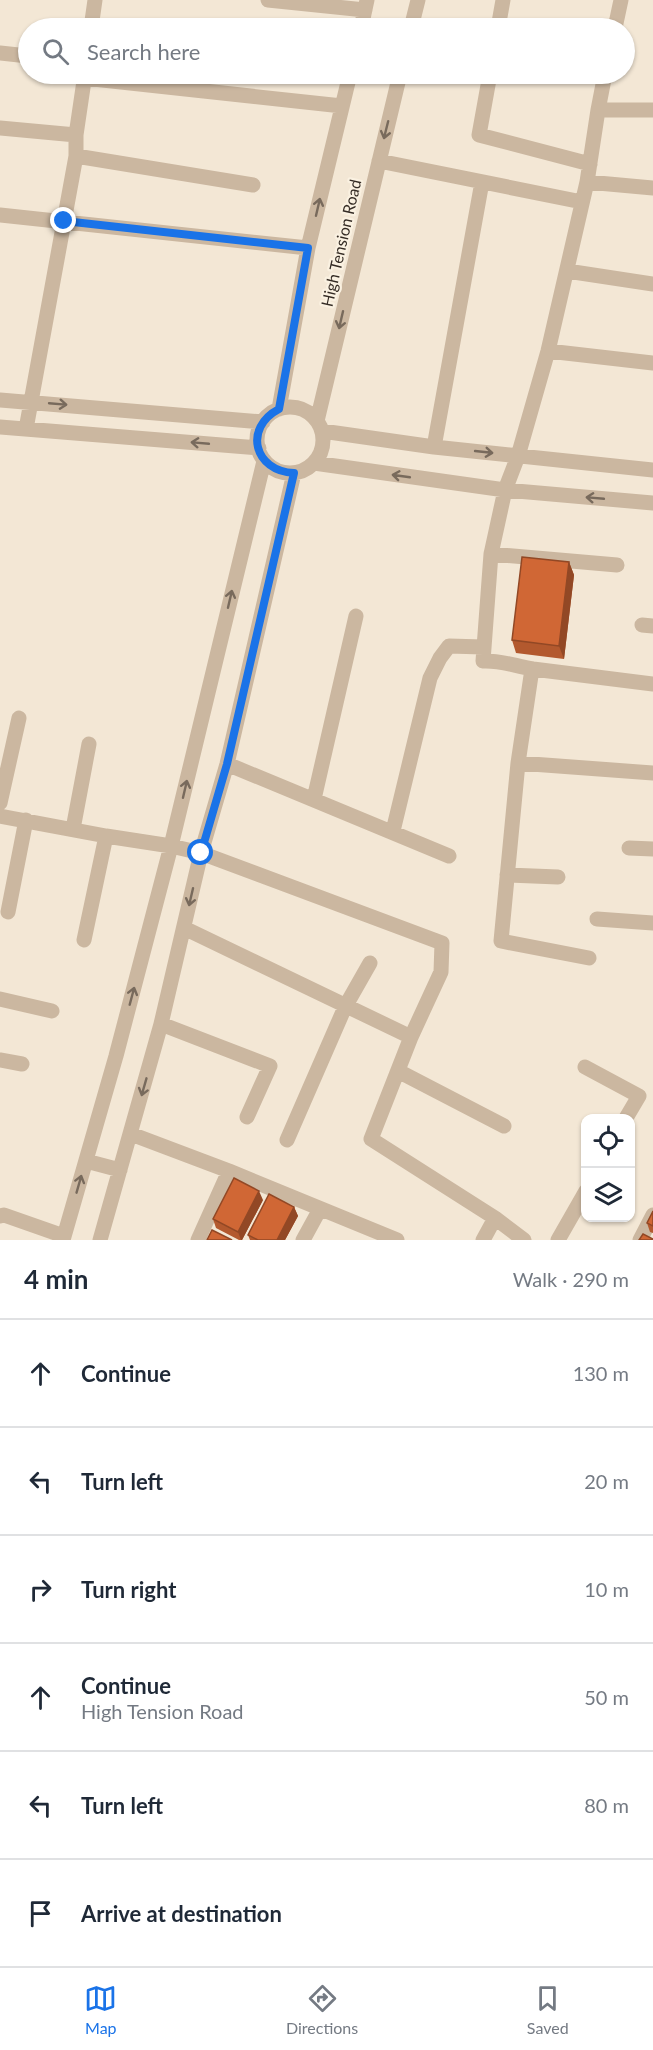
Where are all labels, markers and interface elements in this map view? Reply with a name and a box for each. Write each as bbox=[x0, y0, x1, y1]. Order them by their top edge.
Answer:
search box bbox=[18, 18, 635, 84]
icon: search bbox=[39, 35, 72, 68]
text: Search here bbox=[87, 38, 200, 65]
one-way arrow bbox=[380, 121, 392, 140]
street label: High Tension Road bbox=[317, 177, 364, 308]
one-way arrow bbox=[313, 198, 324, 217]
route end bbox=[50, 207, 76, 233]
one-way arrow bbox=[335, 310, 347, 329]
one-way arrow bbox=[48, 399, 68, 410]
one-way arrow bbox=[191, 437, 211, 448]
one-way arrow bbox=[474, 447, 494, 458]
one-way arrow bbox=[392, 470, 412, 481]
one-way arrow bbox=[585, 492, 605, 503]
one-way arrow bbox=[225, 590, 237, 609]
one-way arrow bbox=[180, 780, 191, 799]
route start bbox=[187, 839, 213, 865]
one-way arrow bbox=[185, 887, 196, 907]
one-way arrow bbox=[126, 987, 138, 1006]
one-way arrow bbox=[138, 1077, 149, 1096]
map controls bbox=[581, 1114, 635, 1222]
button: locate bbox=[581, 1114, 635, 1168]
button: layers bbox=[581, 1168, 635, 1222]
one-way arrow bbox=[74, 1175, 85, 1194]
text: 4 min bbox=[24, 1263, 88, 1295]
text: Walk · 290 m bbox=[513, 1267, 629, 1291]
icon: ahead bbox=[24, 1357, 57, 1390]
text: Continue bbox=[81, 1360, 171, 1387]
text: 130 m bbox=[573, 1361, 629, 1385]
icon: left bbox=[24, 1465, 57, 1498]
text: Turn left bbox=[81, 1468, 163, 1495]
text: 20 m bbox=[584, 1469, 629, 1493]
icon: right bbox=[24, 1573, 57, 1606]
text: Turn right bbox=[81, 1576, 176, 1603]
text: 10 m bbox=[584, 1577, 629, 1601]
text: Continue bbox=[81, 1672, 171, 1699]
icon: ahead bbox=[24, 1681, 57, 1714]
text: 50 m bbox=[584, 1685, 629, 1709]
text: High Tension Road bbox=[81, 1699, 244, 1723]
icon: left bbox=[24, 1789, 57, 1822]
text: Turn left bbox=[81, 1792, 163, 1819]
text: 80 m bbox=[584, 1793, 629, 1817]
icon: arrive bbox=[24, 1897, 57, 1930]
text: Arrive at destination bbox=[81, 1900, 282, 1927]
tab: Map bbox=[84, 1982, 117, 2037]
tab: Directions bbox=[286, 1982, 358, 2037]
tab: Saved bbox=[527, 1982, 569, 2037]

